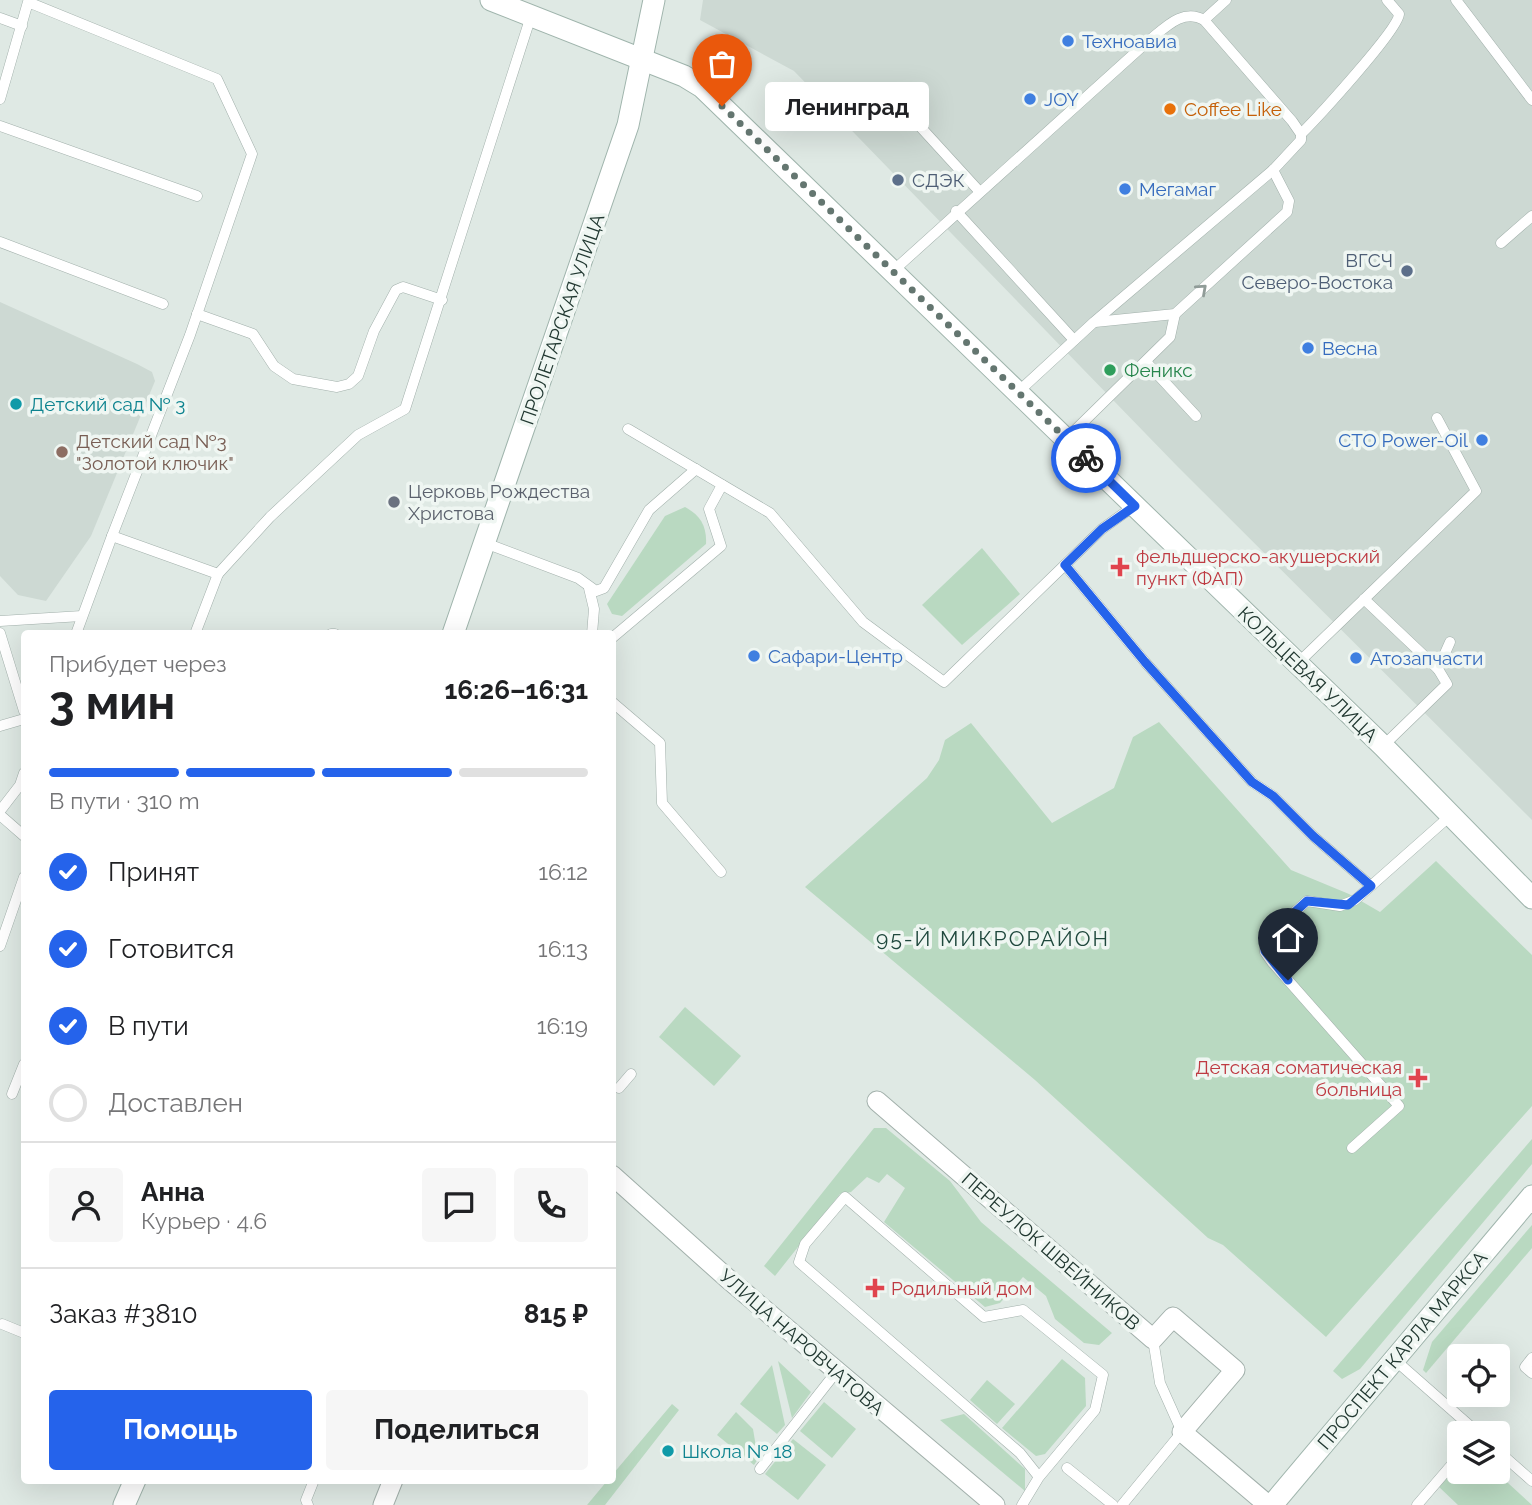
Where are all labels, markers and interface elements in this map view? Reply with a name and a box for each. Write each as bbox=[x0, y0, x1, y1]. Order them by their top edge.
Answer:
place label: Техноавиа bbox=[1082, 30, 1177, 52]
marker: Техноавиа bbox=[1060, 33, 1076, 49]
pin bbox=[692, 34, 752, 106]
icon: bag bbox=[703, 45, 741, 83]
callout: Ленинград bbox=[764, 82, 928, 130]
place label: JOY bbox=[1044, 88, 1080, 110]
marker: JOY bbox=[1022, 91, 1038, 107]
text: Ленинград bbox=[785, 93, 909, 120]
place label: Coffee Like bbox=[1184, 98, 1282, 120]
marker: Coffee Like bbox=[1162, 101, 1178, 117]
place label: СДЭК bbox=[912, 169, 965, 191]
marker: СДЭК bbox=[890, 172, 906, 188]
place label: Мегамаг bbox=[1139, 178, 1216, 200]
marker: Мегамаг bbox=[1117, 181, 1133, 197]
street label: ПРОЛЕТАРСКАЯ УЛИЦА bbox=[516, 211, 609, 427]
place label: ВГСЧ Северо-Востока bbox=[1241, 249, 1393, 293]
marker: ВГСЧ Северо-Востока bbox=[1399, 263, 1415, 279]
one-way arrow bbox=[1194, 285, 1207, 297]
place label: Весна bbox=[1322, 337, 1378, 359]
marker: Весна bbox=[1300, 340, 1316, 356]
place label: Феникс bbox=[1124, 359, 1193, 381]
marker: Феникс bbox=[1102, 362, 1118, 378]
place label: Детский сад № 3 bbox=[30, 393, 185, 415]
marker: Детский сад № 3 bbox=[8, 396, 24, 412]
courier bbox=[1051, 423, 1121, 493]
place label: СТО Power-Oil bbox=[1338, 429, 1469, 451]
place label: Детский сад №3 "Золотой ключик" bbox=[76, 430, 234, 474]
marker: СТО Power-Oil bbox=[1474, 432, 1490, 448]
icon: bike bbox=[1067, 439, 1105, 477]
marker: Детский сад №3 "Золотой ключик" bbox=[54, 444, 70, 460]
place label: Церковь Рождества Христова bbox=[408, 480, 590, 524]
marker: Церковь Рождества Христова bbox=[386, 494, 402, 510]
place label: фельдшерско-акушерский пункт (ФАП) bbox=[1136, 545, 1380, 589]
marker: фельдшерско-акушерский пункт (ФАП) bbox=[1110, 557, 1130, 577]
street label: КОЛЬЦЕВАЯ УЛИЦА bbox=[1234, 602, 1382, 746]
place label: Сафари-Центр bbox=[768, 645, 903, 667]
place label: Атозапчасти bbox=[1370, 647, 1483, 669]
marker: Сафари-Центр bbox=[746, 648, 762, 664]
text: Прибудет через bbox=[49, 650, 227, 677]
marker: Атозапчасти bbox=[1348, 650, 1364, 666]
text: 16:26–16:31 bbox=[444, 675, 588, 705]
text: 3 мин bbox=[49, 676, 175, 730]
text: В пути · 310 m bbox=[49, 787, 200, 814]
icon: check bbox=[49, 853, 87, 891]
text: Принят bbox=[108, 857, 199, 887]
text: 16:12 bbox=[538, 858, 588, 885]
pin bbox=[1258, 908, 1318, 980]
icon: home bbox=[1269, 919, 1307, 957]
district label: 95-Й МИКРОРАЙОН bbox=[876, 926, 1110, 951]
icon: check bbox=[49, 930, 87, 968]
text: Готовится bbox=[108, 934, 234, 964]
text: 16:13 bbox=[538, 935, 588, 962]
icon: check bbox=[49, 1007, 87, 1045]
text: В пути bbox=[108, 1011, 189, 1041]
text: 16:19 bbox=[537, 1012, 588, 1039]
place label: Детская соматическая больница bbox=[1195, 1056, 1402, 1100]
marker: Детская соматическая больница bbox=[1408, 1068, 1428, 1088]
text: Доставлен bbox=[108, 1088, 243, 1118]
button: person bbox=[49, 1168, 123, 1242]
button: chat bbox=[422, 1168, 496, 1242]
button: phone bbox=[514, 1168, 588, 1242]
street label: ПЕРЕУЛОК ШВЕЙНИКОВ bbox=[958, 1168, 1144, 1334]
text: Анна bbox=[141, 1177, 205, 1207]
text: Курьер · 4.6 bbox=[141, 1207, 267, 1234]
street label: ПРОСПЕКТ КАРЛА МАРКСА bbox=[1313, 1246, 1491, 1453]
street label: УЛИЦА НАРОВЧАТОВА bbox=[715, 1264, 889, 1420]
place label: Родильный дом bbox=[891, 1277, 1032, 1299]
marker: Родильный дом bbox=[865, 1278, 885, 1298]
text: Заказ #3810 bbox=[49, 1299, 198, 1329]
text: 815 ₽ bbox=[524, 1299, 588, 1329]
map controls bbox=[1447, 1344, 1510, 1484]
button: locate bbox=[1447, 1344, 1510, 1407]
button: Помощь bbox=[49, 1390, 312, 1470]
button: Поделиться bbox=[326, 1390, 588, 1470]
button: layers bbox=[1447, 1421, 1510, 1484]
place label: Школа № 18 bbox=[682, 1440, 793, 1462]
marker: Школа № 18 bbox=[660, 1443, 676, 1459]

